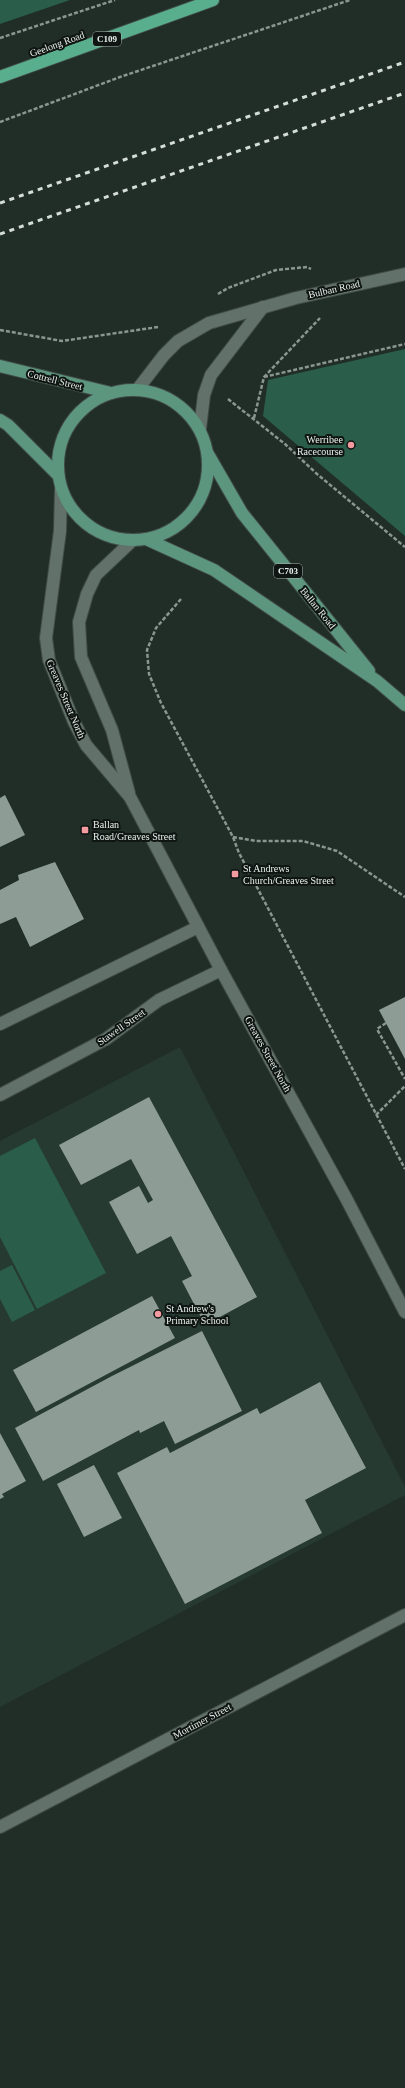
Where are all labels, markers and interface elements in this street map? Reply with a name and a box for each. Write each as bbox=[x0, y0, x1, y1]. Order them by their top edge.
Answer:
street label: Geelong Road bbox=[28, 29, 86, 59]
road number: C109 bbox=[93, 32, 121, 46]
street label: Bulban Road bbox=[307, 278, 361, 300]
street label: Cottrell Street bbox=[26, 368, 84, 392]
place label: Werribee Racecourse bbox=[297, 434, 344, 457]
marker: Werribee Racecourse bbox=[346, 440, 356, 450]
road number: C703 bbox=[274, 564, 302, 578]
street label: Ballan Road bbox=[298, 585, 338, 631]
street label: Greaves Street North bbox=[44, 658, 88, 740]
place label: Ballan Road/Greaves Street bbox=[93, 819, 176, 842]
marker: Ballan Road/Greaves Street bbox=[80, 825, 90, 835]
place label: St Andrews Church/Greaves Street bbox=[243, 863, 334, 886]
marker: St Andrews Church/Greaves Street bbox=[230, 869, 240, 879]
street label: Stawell Street bbox=[95, 1006, 147, 1048]
street label: Greaves Street North bbox=[243, 1014, 293, 1094]
place label: St Andrew's Primary School bbox=[166, 1303, 229, 1326]
marker: St Andrew's Primary School bbox=[153, 1309, 163, 1319]
street label: Mortimer Street bbox=[171, 1701, 233, 1741]

